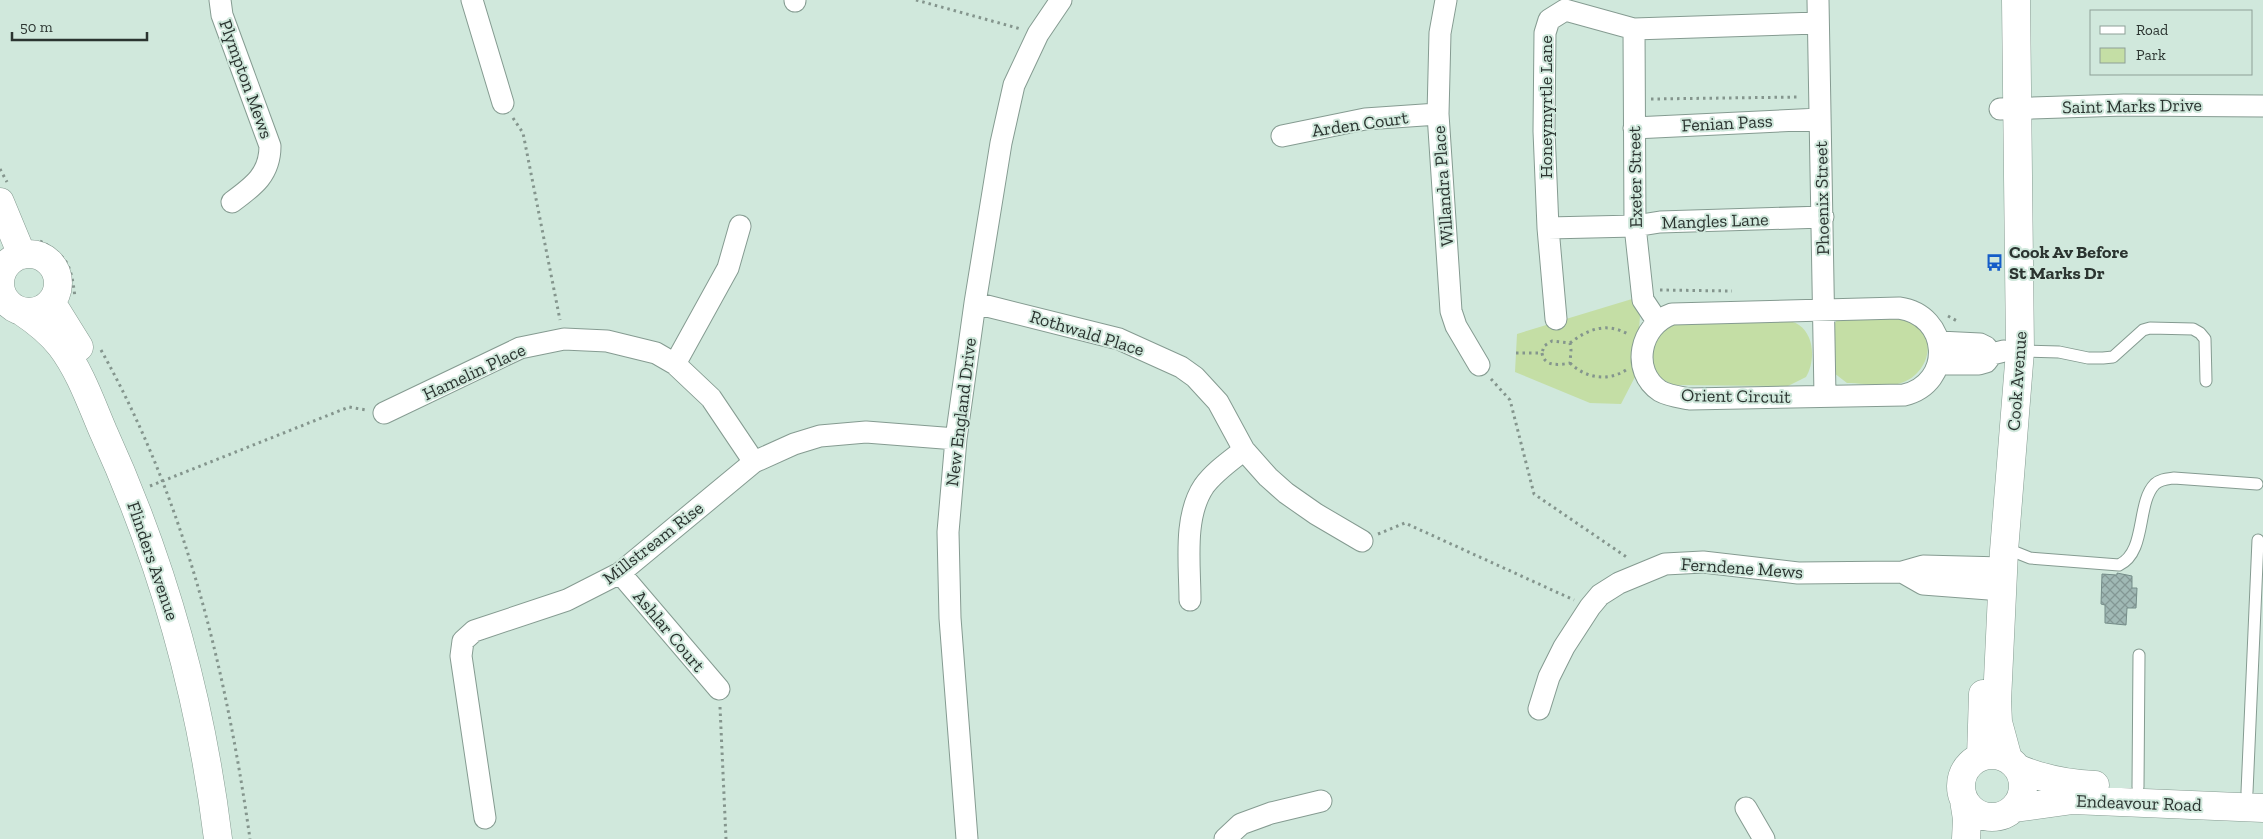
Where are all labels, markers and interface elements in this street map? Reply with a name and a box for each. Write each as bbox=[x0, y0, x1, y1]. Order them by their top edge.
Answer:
scale bar bbox=[12, 10, 148, 42]
legend bbox=[2090, 10, 2253, 75]
street label: Plympton Mews bbox=[214, 16, 278, 142]
text: 50 m bbox=[20, 18, 53, 36]
text: Road bbox=[2136, 21, 2169, 39]
street label: Honeymyrtle Lane bbox=[1535, 35, 1557, 179]
text: Park bbox=[2136, 46, 2166, 64]
street label: Saint Marks Drive bbox=[2062, 94, 2202, 118]
street label: Arden Court bbox=[1310, 106, 1410, 142]
street label: Fenian Pass bbox=[1681, 110, 1773, 136]
street label: Willandra Place bbox=[1428, 125, 1458, 247]
street label: Exeter Street bbox=[1623, 126, 1647, 228]
street label: Phoenix Street bbox=[1810, 140, 1834, 255]
street label: Mangles Lane bbox=[1661, 208, 1769, 234]
place label: Cook Av Before St Marks Dr bbox=[2009, 241, 2128, 284]
bus stop icon: Cook Av Before St Marks Dr bbox=[1985, 252, 2005, 272]
street label: Rothwald Place bbox=[1027, 305, 1147, 361]
street label: Cook Avenue bbox=[2003, 330, 2031, 432]
street label: New England Drive bbox=[941, 336, 981, 488]
street label: Hamelin Place bbox=[419, 339, 529, 405]
street label: Orient Circuit bbox=[1681, 384, 1791, 408]
street label: Millstream Rise bbox=[598, 497, 708, 589]
street label: Flinders Avenue bbox=[122, 499, 184, 623]
street label: Ferndene Mews bbox=[1680, 553, 1804, 583]
street label: Ashlar Court bbox=[629, 586, 710, 676]
street label: Endeavour Road bbox=[2076, 790, 2202, 816]

